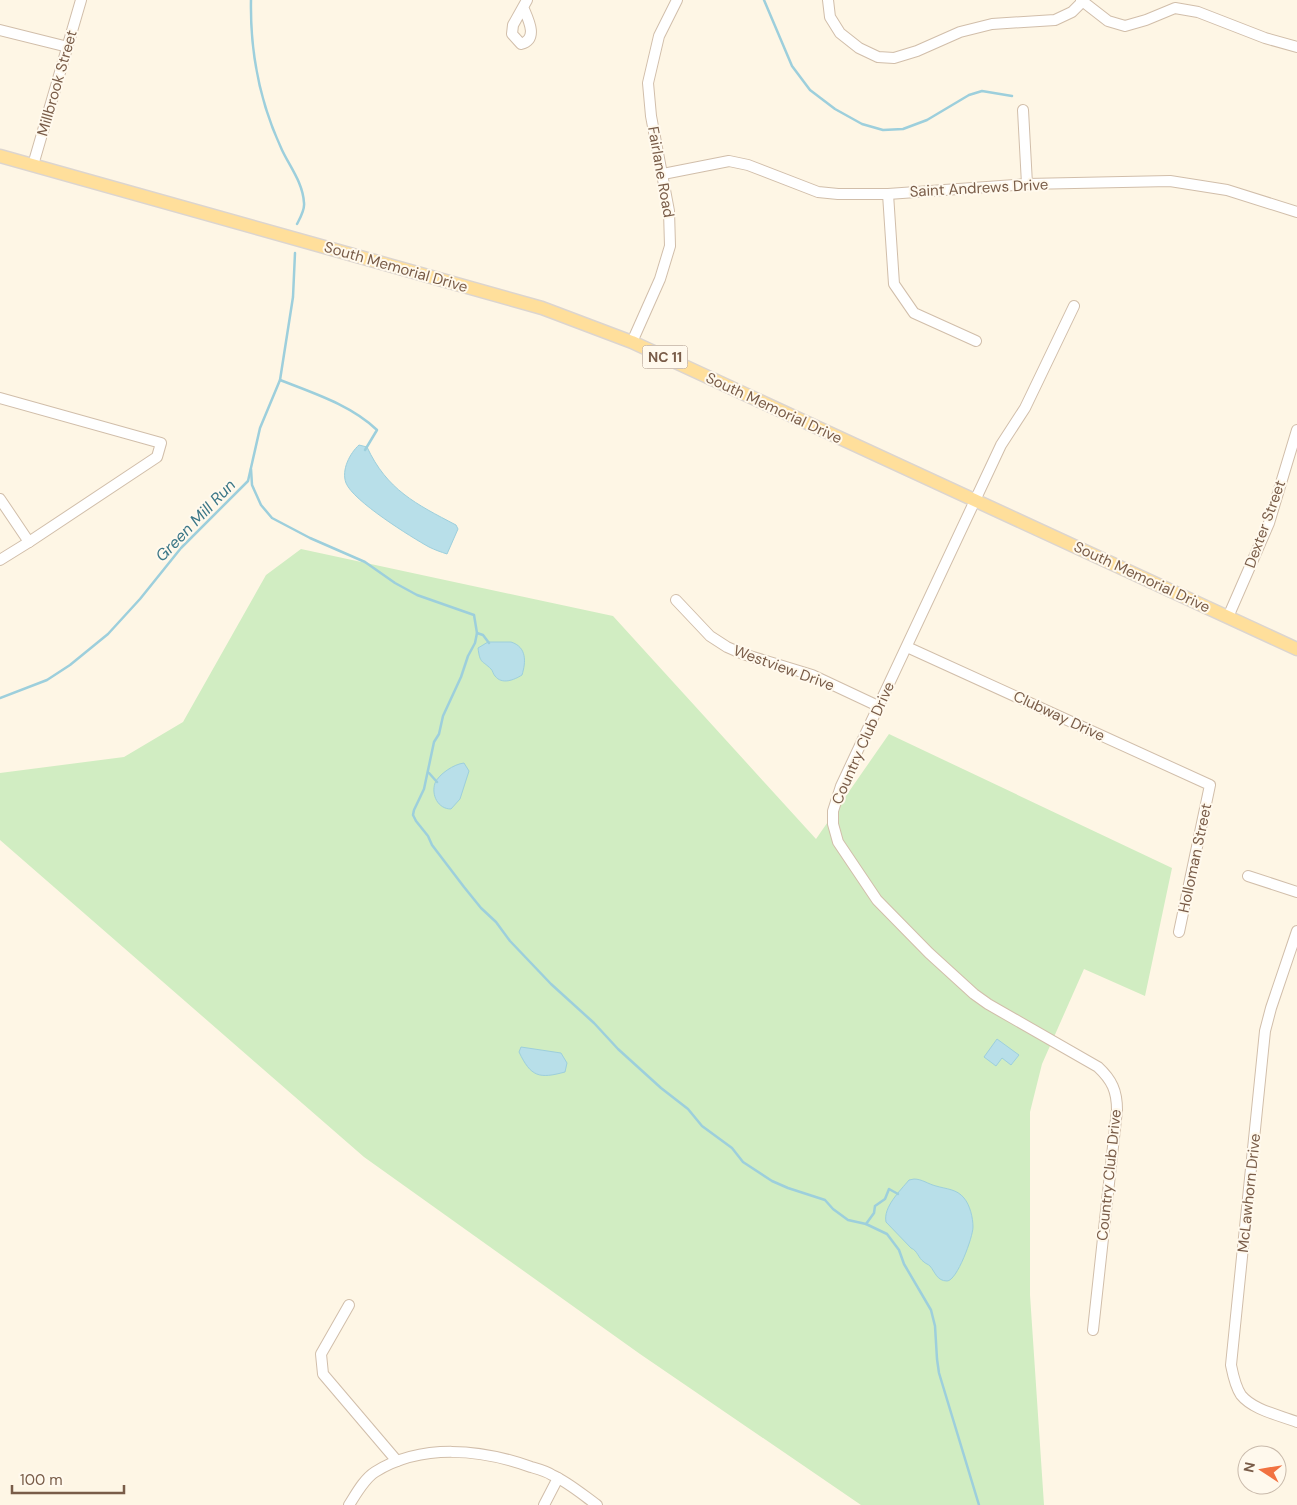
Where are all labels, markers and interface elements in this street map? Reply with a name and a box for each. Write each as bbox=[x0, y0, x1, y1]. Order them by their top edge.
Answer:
street label: Millbrook Street bbox=[32, 28, 82, 138]
street label: Fairlane Road bbox=[643, 125, 679, 219]
street label: Saint Andrews Drive bbox=[909, 174, 1049, 202]
street label: South Memorial Drive bbox=[322, 237, 470, 297]
road number: NC 11 bbox=[642, 346, 688, 368]
street label: South Memorial Drive bbox=[703, 368, 845, 448]
water label: Green Mill Run bbox=[151, 475, 240, 566]
street label: Dexter Street bbox=[1240, 477, 1290, 571]
street label: South Memorial Drive bbox=[1071, 537, 1213, 617]
street label: Westview Drive bbox=[731, 640, 837, 696]
street label: Country Club Drive bbox=[827, 679, 899, 807]
street label: Clubway Drive bbox=[1010, 686, 1108, 746]
street label: Holloman Street bbox=[1174, 801, 1216, 915]
street label: Country Club Drive bbox=[1092, 1108, 1126, 1242]
street label: McLawhorn Drive bbox=[1233, 1132, 1265, 1254]
north arrow bbox=[1237, 1445, 1287, 1495]
text: N bbox=[1239, 1460, 1259, 1474]
scale bar bbox=[12, 1462, 125, 1494]
text: 100 m bbox=[20, 1470, 63, 1490]

